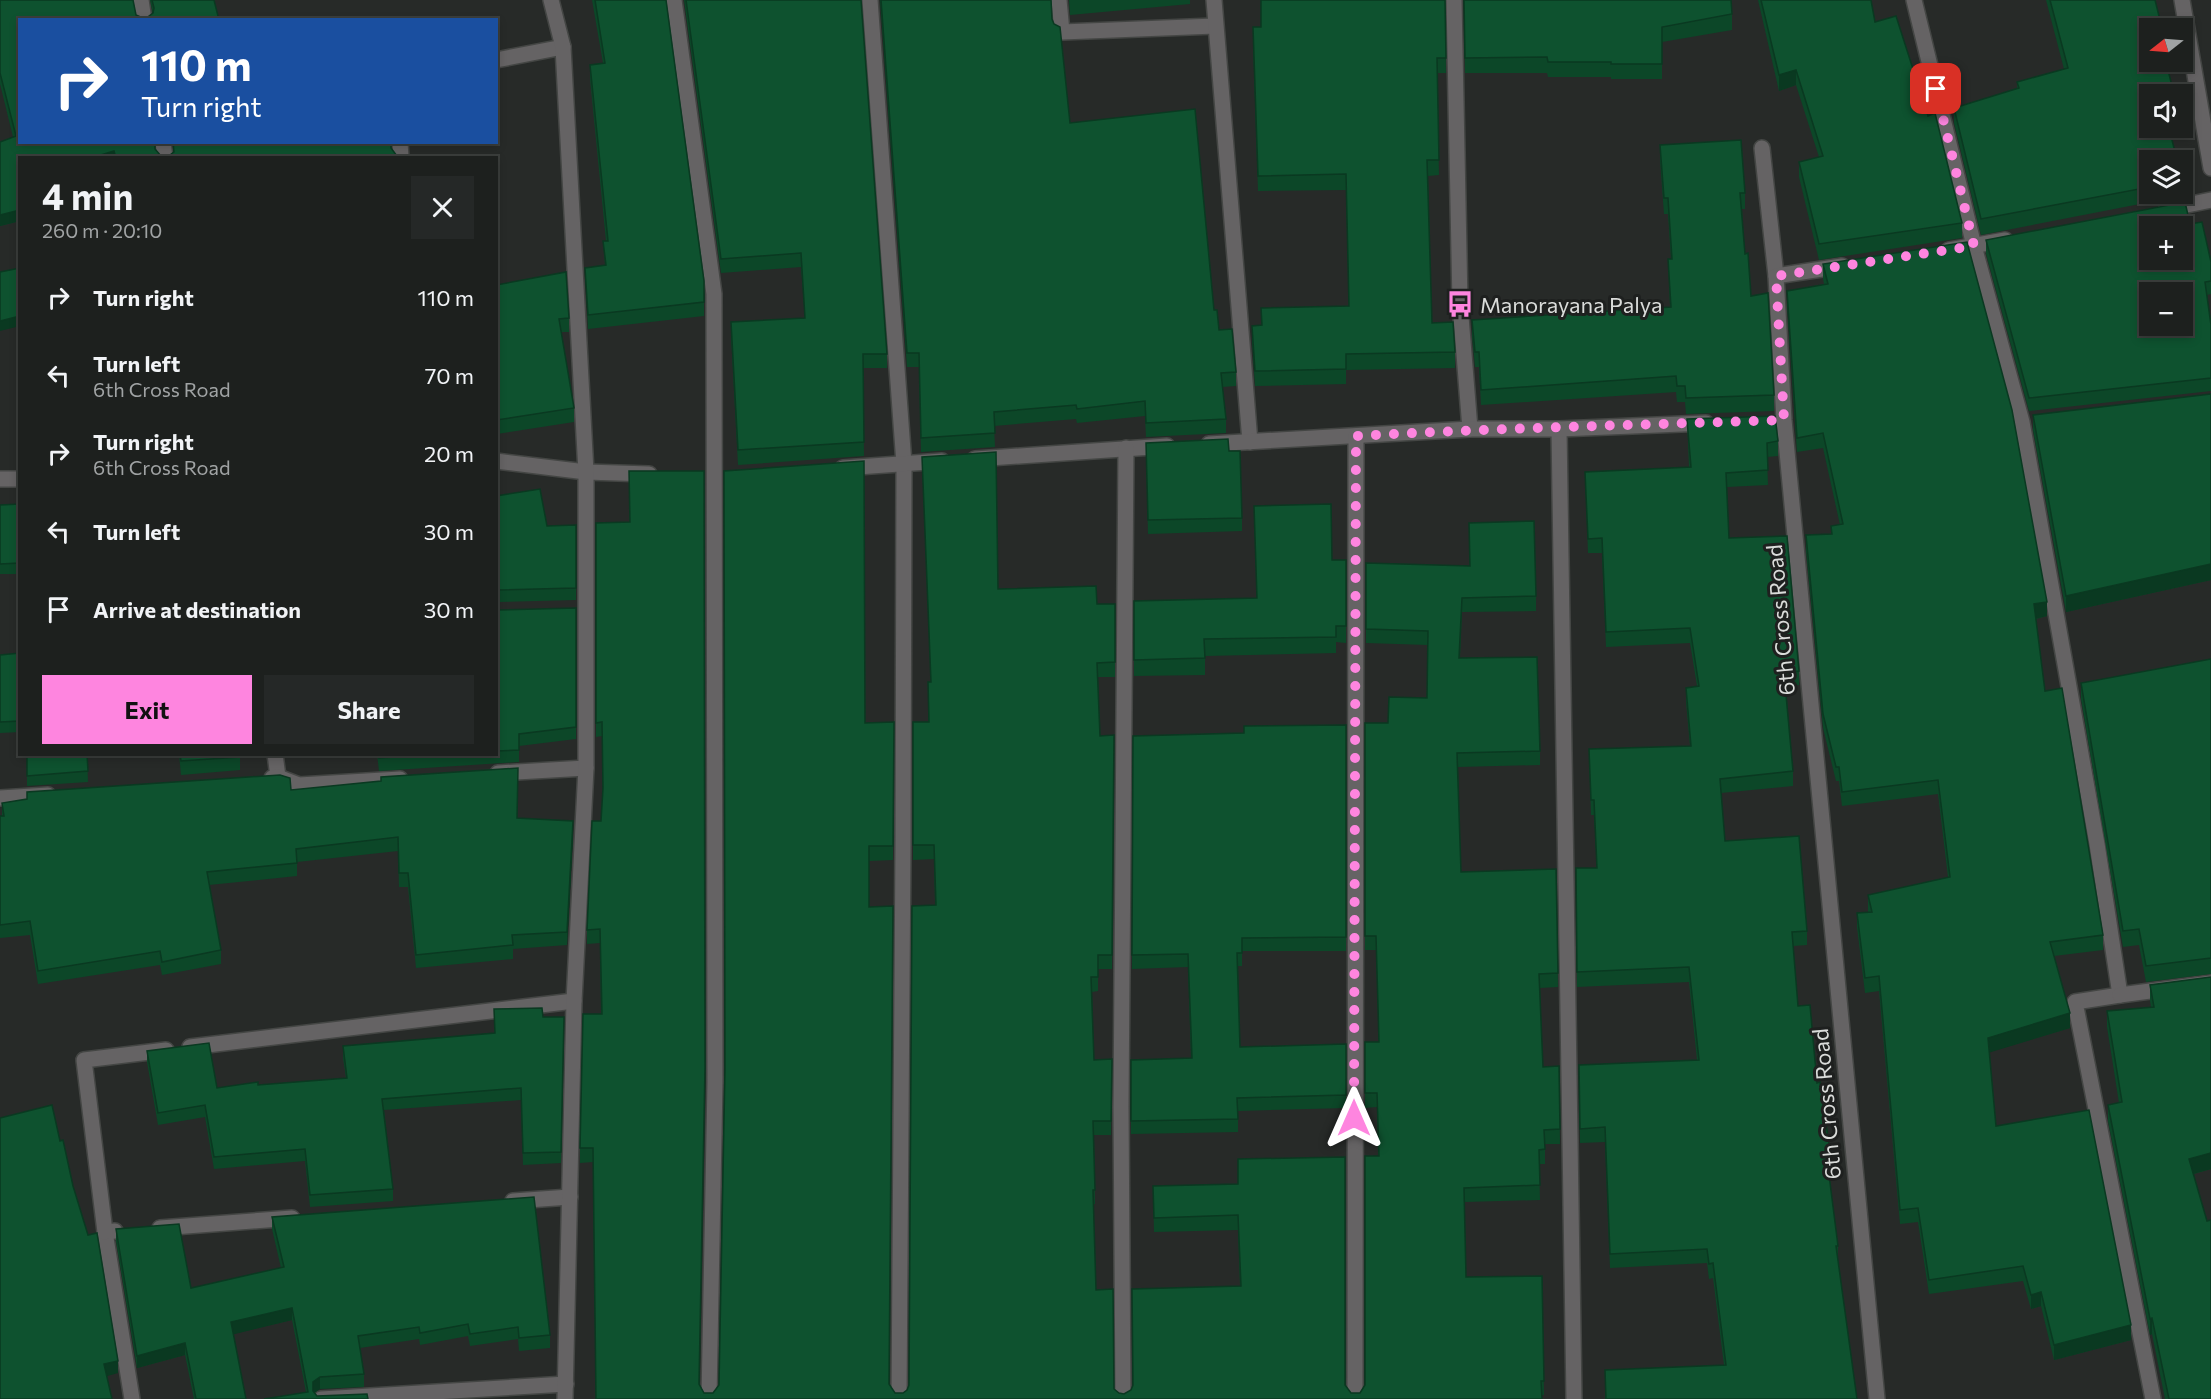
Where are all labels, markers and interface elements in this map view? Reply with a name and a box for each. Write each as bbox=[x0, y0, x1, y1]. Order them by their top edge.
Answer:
north arrow bbox=[2139, 18, 2193, 72]
map controls bbox=[2139, 18, 2193, 336]
text: 110 m bbox=[141, 38, 252, 90]
icon: right bbox=[42, 42, 120, 120]
pin bbox=[1910, 63, 1961, 114]
icon: arrive bbox=[1919, 72, 1952, 105]
button: sound bbox=[2139, 84, 2193, 138]
text: Turn right bbox=[141, 90, 261, 123]
button: layers bbox=[2139, 150, 2193, 204]
text: 4 min bbox=[42, 173, 133, 217]
button: close bbox=[411, 176, 474, 239]
button: + bbox=[2139, 216, 2193, 270]
text: 260 m · 20:10 bbox=[42, 218, 162, 242]
icon: right bbox=[42, 281, 75, 314]
button: − bbox=[2139, 282, 2193, 336]
text: Turn right bbox=[93, 284, 194, 311]
text: 110 m bbox=[417, 284, 474, 311]
bus stop icon: Manorayana Palya bbox=[1445, 289, 1475, 319]
place label: Manorayana Palya bbox=[1480, 291, 1663, 318]
text: Turn left bbox=[93, 350, 180, 377]
icon: left bbox=[42, 359, 75, 392]
text: 70 m bbox=[425, 362, 474, 389]
text: 6th Cross Road bbox=[93, 377, 230, 401]
text: Turn right bbox=[93, 428, 194, 455]
icon: right bbox=[42, 437, 75, 470]
text: 20 m bbox=[424, 440, 474, 467]
text: 6th Cross Road bbox=[93, 455, 230, 479]
icon: left bbox=[42, 515, 75, 548]
text: Turn left bbox=[93, 518, 180, 545]
text: 30 m bbox=[424, 518, 474, 545]
street label: 6th Cross Road bbox=[1760, 544, 1800, 696]
icon: arrive bbox=[42, 593, 75, 626]
text: Arrive at destination bbox=[93, 596, 301, 623]
text: 30 m bbox=[424, 596, 474, 623]
button: Exit bbox=[42, 675, 252, 744]
button: Share bbox=[264, 675, 474, 744]
street label: 6th Cross Road bbox=[1806, 1028, 1846, 1180]
position arrow bbox=[1322, 1086, 1386, 1150]

